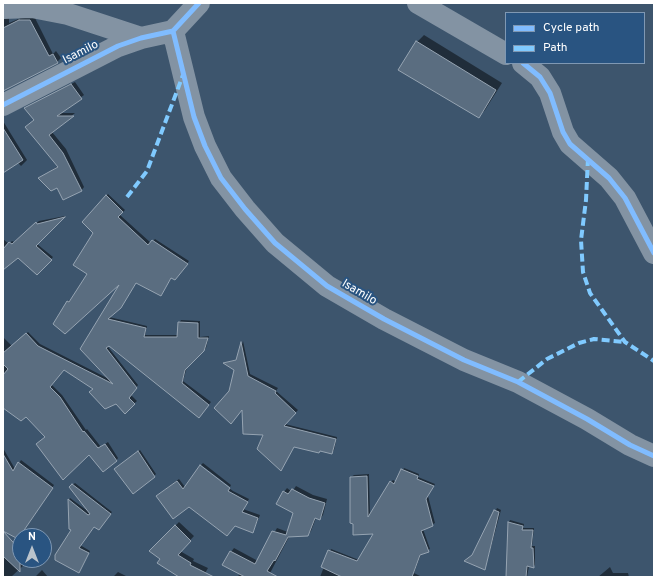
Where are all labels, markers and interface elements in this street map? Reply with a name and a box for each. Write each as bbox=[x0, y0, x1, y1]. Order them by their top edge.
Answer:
legend bbox=[505, 12, 645, 64]
text: Cycle path bbox=[543, 20, 600, 36]
street label: Isamilo bbox=[61, 38, 101, 68]
text: Path bbox=[543, 40, 568, 56]
street label: Isamilo bbox=[339, 277, 379, 309]
north arrow bbox=[12, 528, 52, 568]
text: N bbox=[28, 530, 36, 544]

